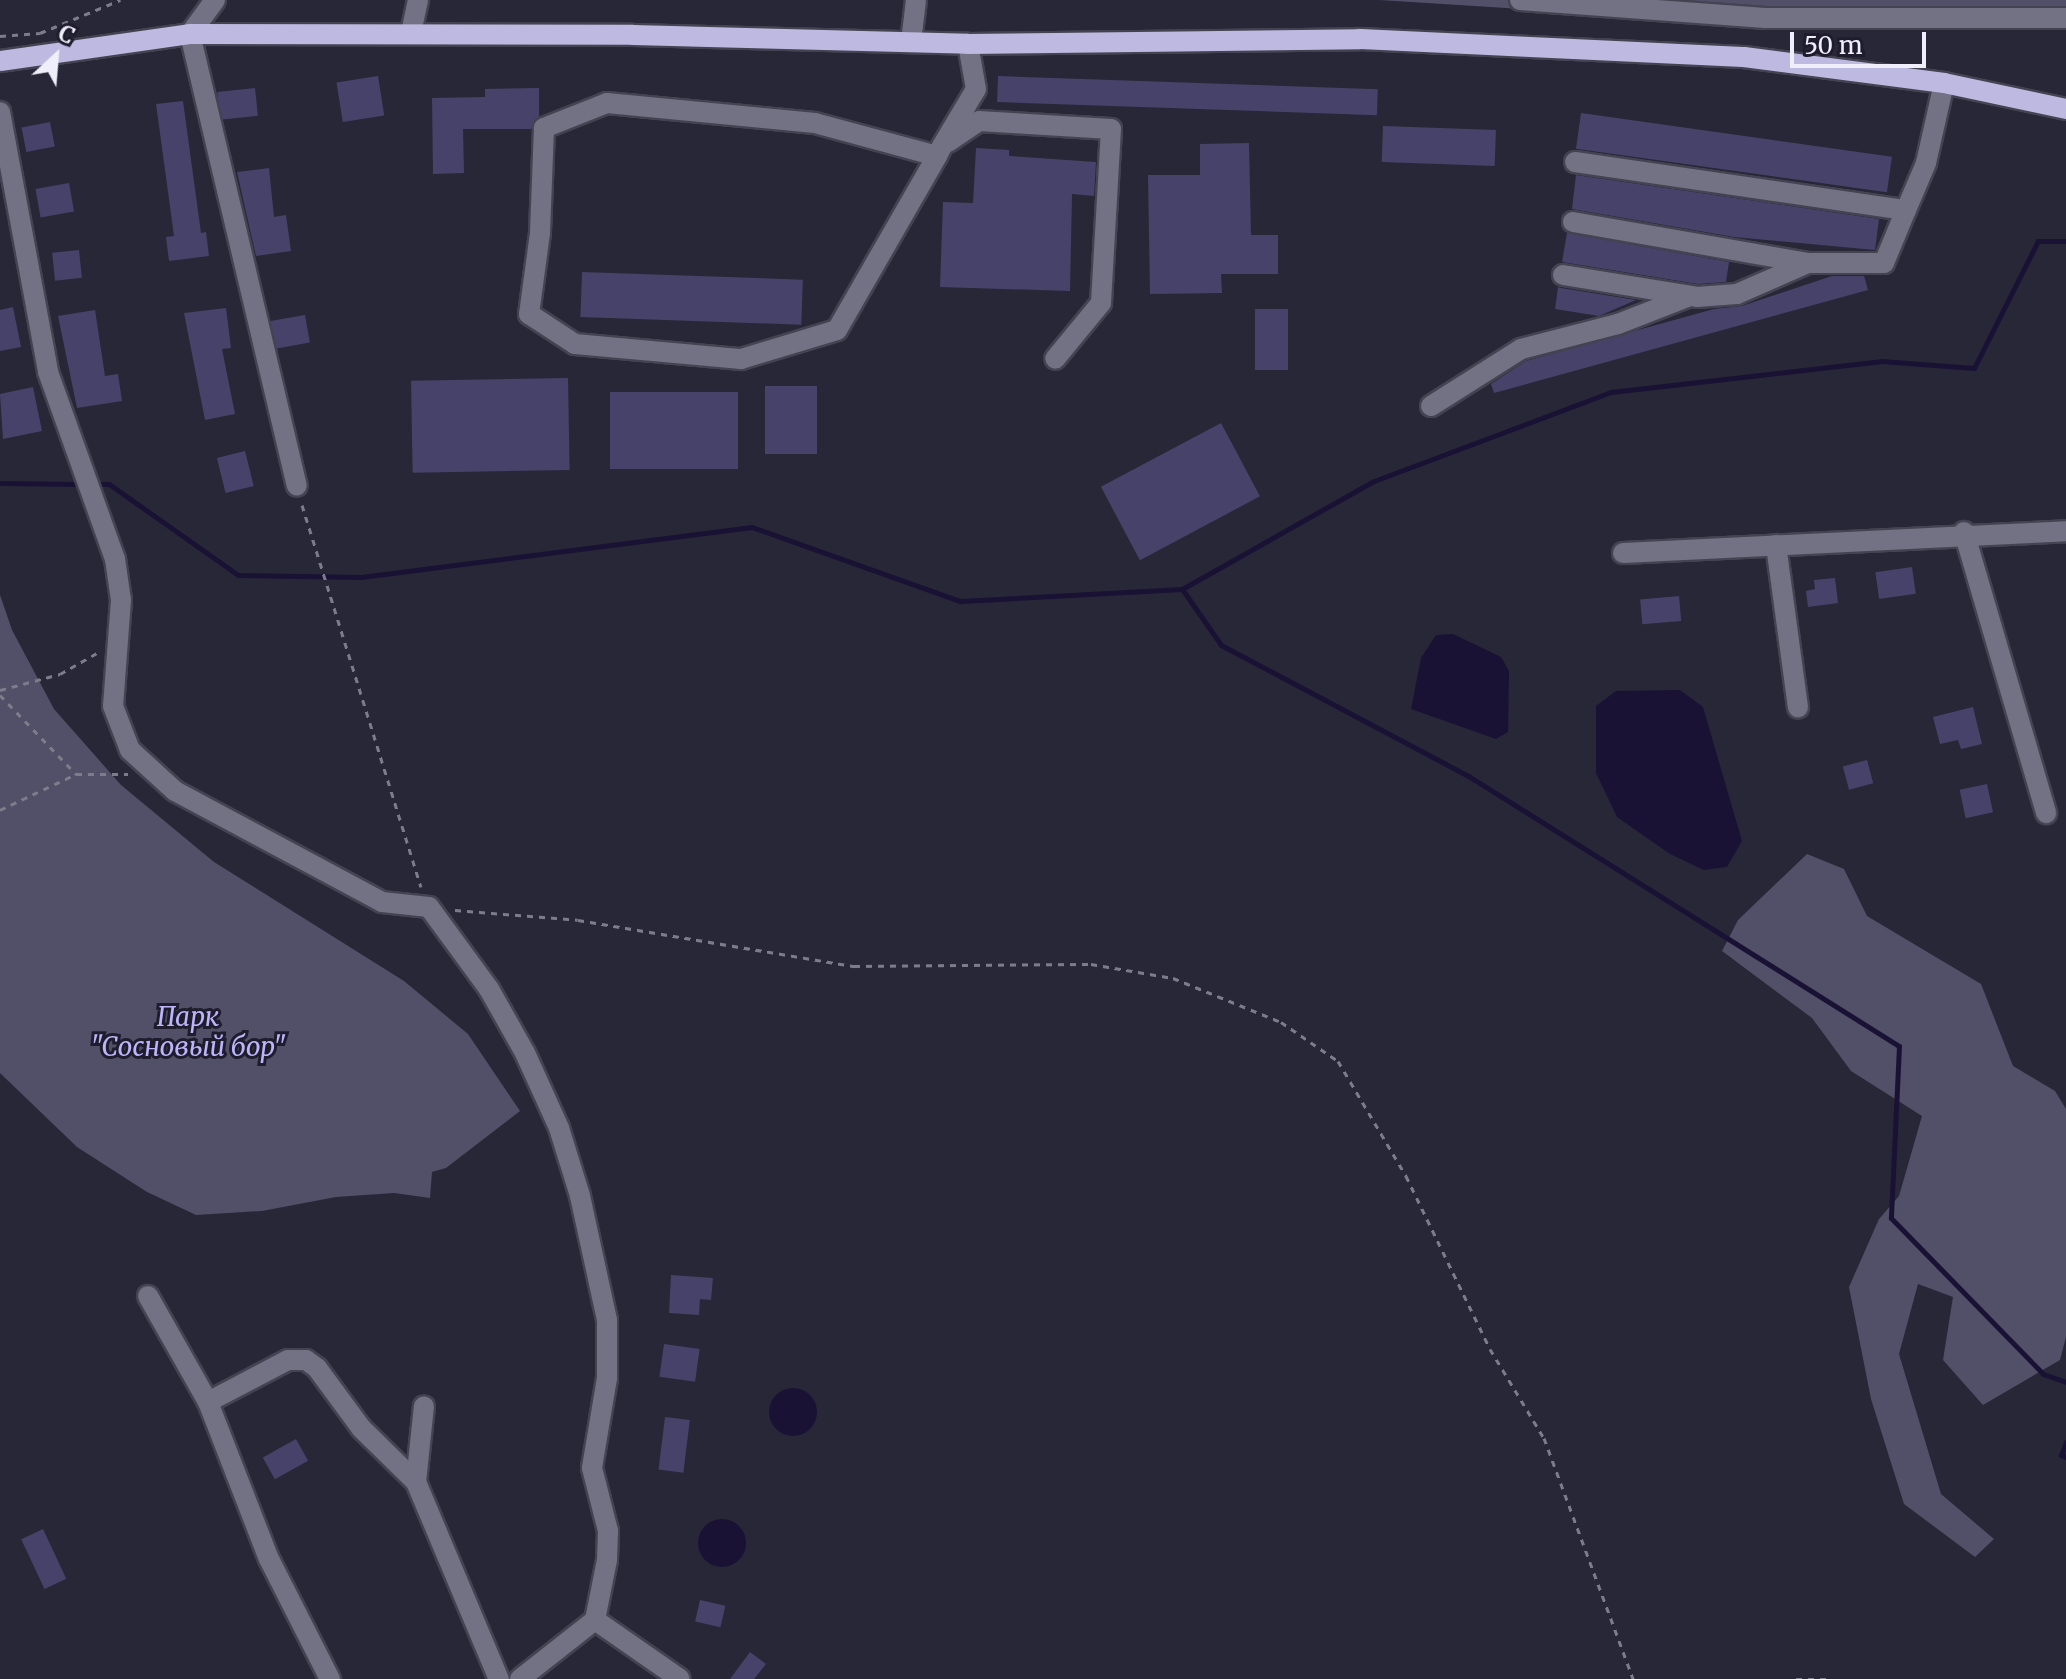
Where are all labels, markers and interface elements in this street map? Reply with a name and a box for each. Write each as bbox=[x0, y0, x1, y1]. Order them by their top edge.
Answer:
north arrow bbox=[16, 16, 96, 96]
scale bar bbox=[1794, 16, 1930, 66]
text: С bbox=[54, 19, 79, 50]
text: 50 m bbox=[1804, 30, 1863, 61]
park label: Парк "Сосновый бор" bbox=[90, 1001, 286, 1062]

